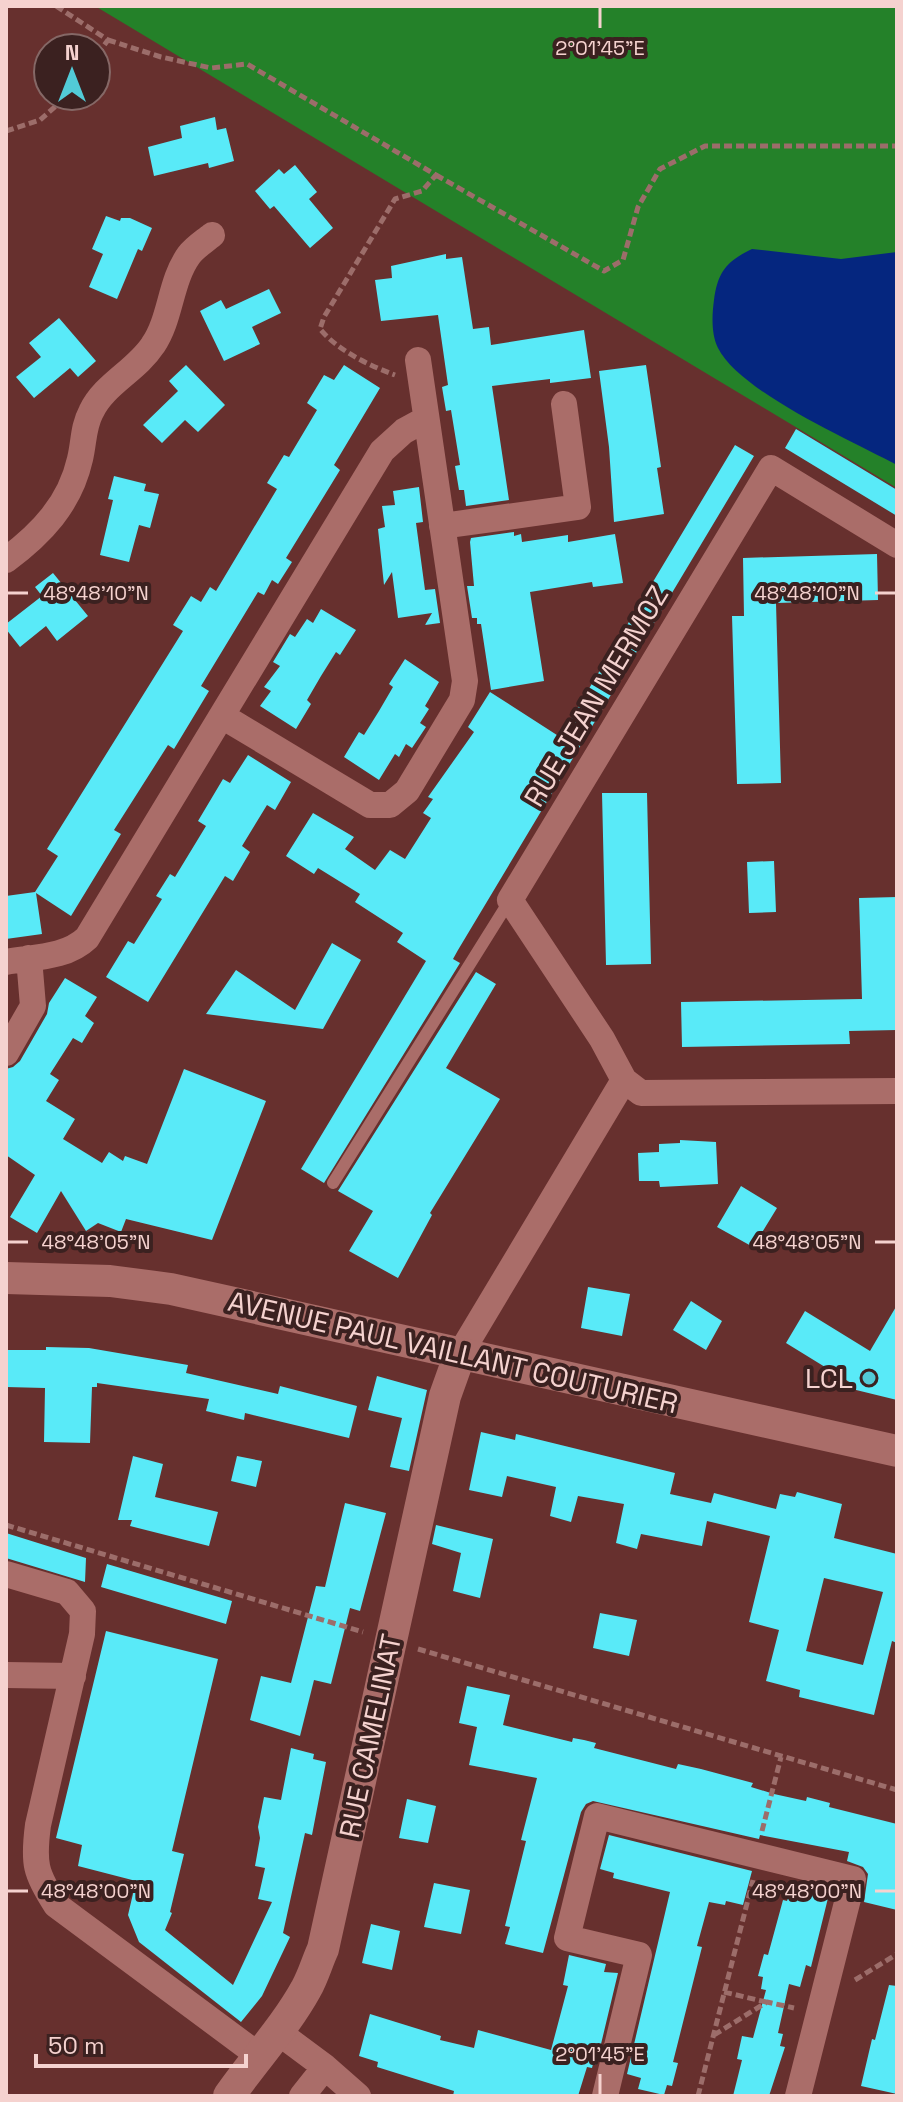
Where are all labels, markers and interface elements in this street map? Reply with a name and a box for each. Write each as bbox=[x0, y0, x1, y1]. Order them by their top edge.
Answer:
north arrow bbox=[32, 32, 112, 112]
text: 2°01'45"E bbox=[555, 35, 645, 61]
text: N bbox=[65, 38, 79, 66]
street label: RUE JEAN MERMOZ bbox=[516, 579, 676, 813]
text: 48°48'10"N bbox=[43, 580, 149, 606]
text: 48°48'10"N bbox=[754, 580, 860, 606]
text: 48°48'05"N bbox=[41, 1229, 151, 1255]
text: 48°48'05"N bbox=[752, 1229, 862, 1255]
street label: AVENUE PAUL VAILLANT COUTURIER bbox=[225, 1283, 681, 1421]
place label: LCL bbox=[805, 1360, 853, 1396]
marker: LCL bbox=[860, 1369, 878, 1387]
street label: RUE CAMELINAT bbox=[331, 1631, 409, 1841]
text: 48°48'00"N bbox=[41, 1878, 151, 1904]
text: 48°48'00"N bbox=[752, 1878, 862, 1904]
scale bar bbox=[36, 2018, 246, 2068]
text: 50 m bbox=[48, 2030, 105, 2061]
text: 2°01'45"E bbox=[555, 2041, 645, 2067]

